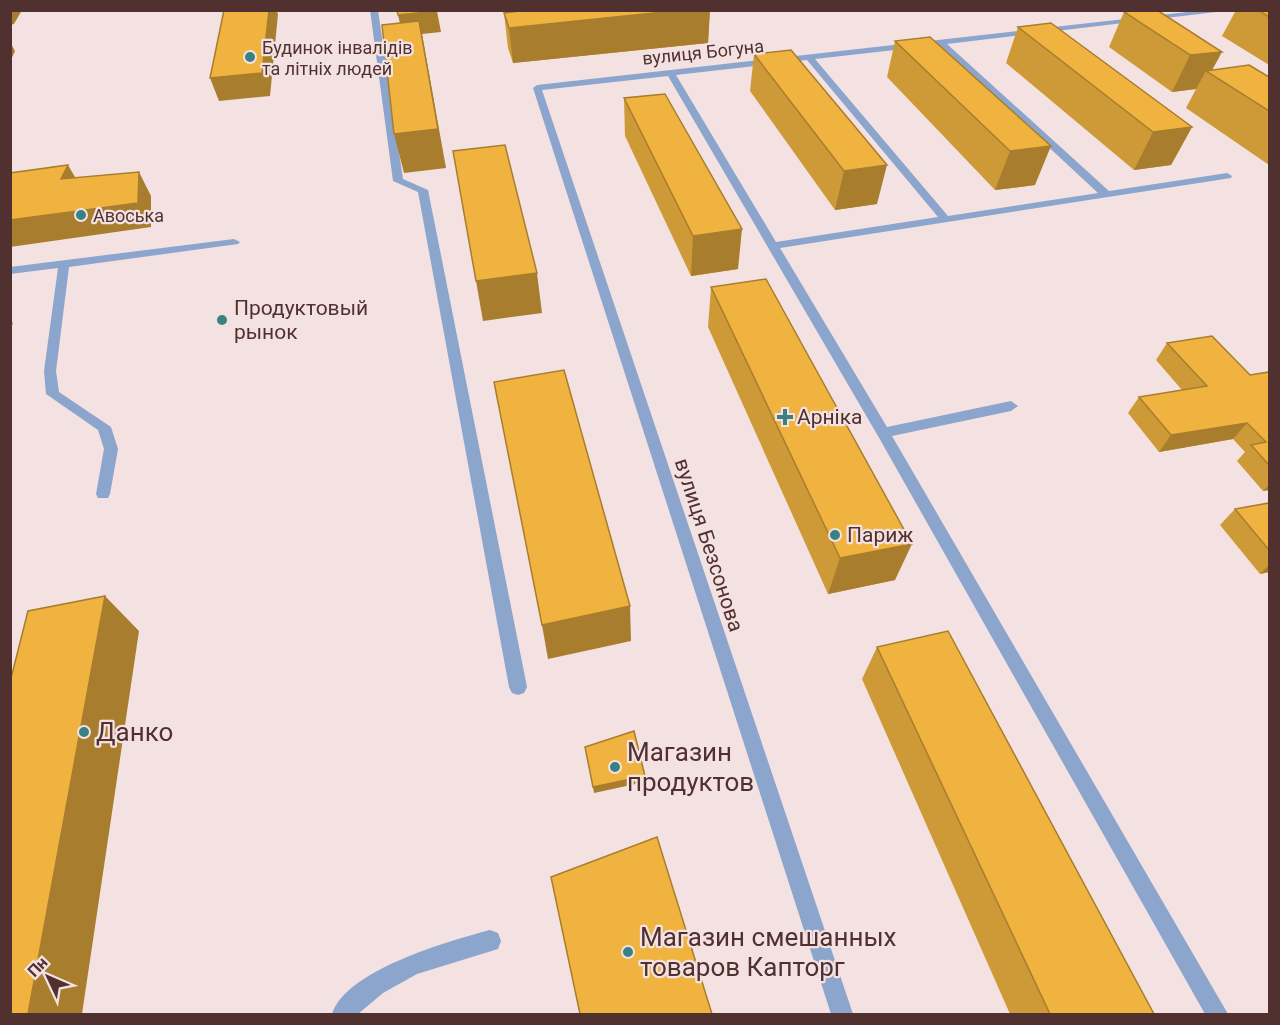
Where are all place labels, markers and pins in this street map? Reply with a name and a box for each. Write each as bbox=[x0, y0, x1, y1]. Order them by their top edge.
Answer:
place label: Будинок інвалідів та літніх людей bbox=[262, 37, 413, 79]
marker: Будинок інвалідів та літніх людей bbox=[243, 50, 257, 64]
place label: Авоська bbox=[93, 205, 164, 226]
marker: Авоська bbox=[74, 208, 88, 222]
place label: Продуктовый рынок bbox=[234, 296, 368, 344]
marker: Продуктовый рынок bbox=[215, 313, 229, 327]
place label: Арніка bbox=[797, 405, 862, 429]
marker: Арніка bbox=[778, 410, 792, 424]
place label: Париж bbox=[847, 523, 913, 547]
marker: Париж bbox=[828, 528, 842, 542]
place label: Данко bbox=[96, 717, 173, 747]
marker: Данко bbox=[77, 725, 91, 739]
place label: Магазин продуктов bbox=[627, 737, 754, 797]
marker: Магазин продуктов bbox=[608, 760, 622, 774]
place label: Магазин смешанных товаров Капторг bbox=[640, 922, 897, 982]
marker: Магазин смешанных товаров Капторг bbox=[621, 945, 635, 959]

